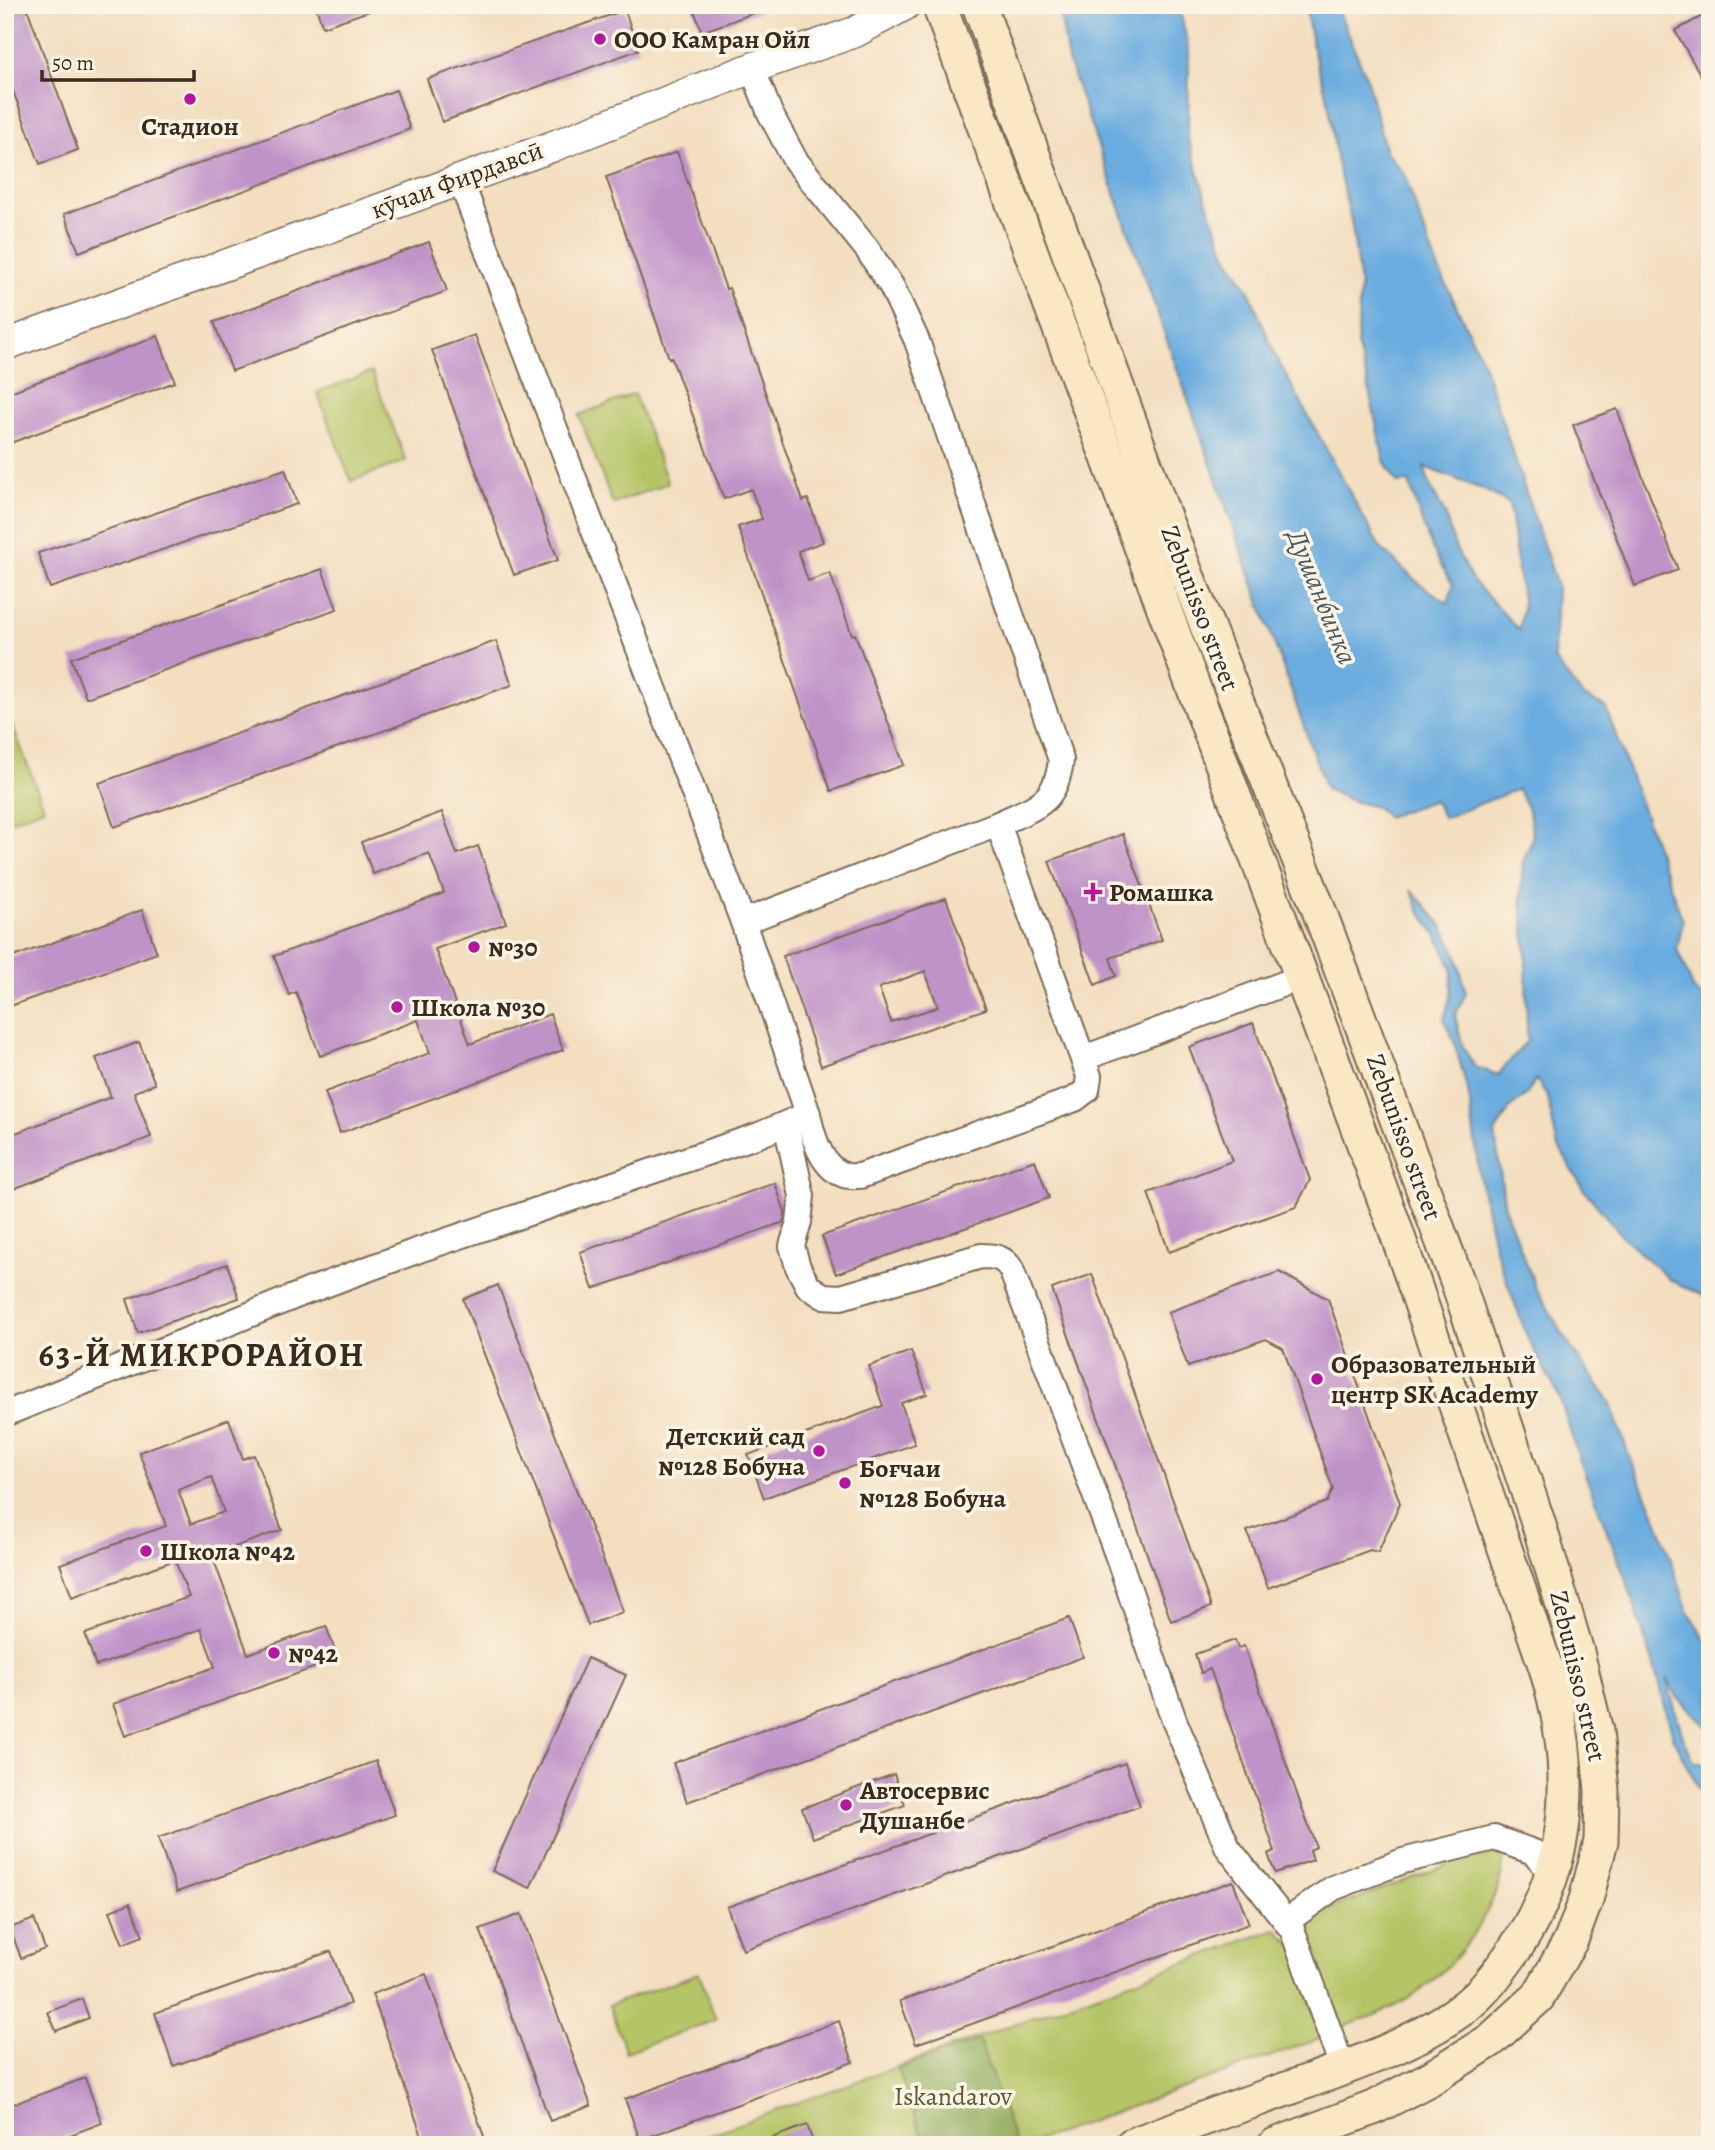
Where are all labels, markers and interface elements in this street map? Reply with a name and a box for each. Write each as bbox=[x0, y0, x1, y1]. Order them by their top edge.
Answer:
place label: ООО Камран Ойл bbox=[614, 22, 810, 57]
marker: ООО Камран Ойл bbox=[592, 31, 608, 47]
scale bar bbox=[42, 38, 194, 82]
text: 50 m bbox=[52, 49, 94, 77]
marker: Стадион bbox=[182, 91, 198, 107]
place label: Стадион bbox=[141, 109, 239, 144]
street label: кӯчаи Фирдавсӣ bbox=[366, 133, 548, 227]
street label: Zebunisso street bbox=[1152, 520, 1248, 696]
water label: Душанбинка bbox=[1277, 522, 1366, 670]
place label: Ромашка bbox=[1109, 875, 1214, 910]
marker: Ромашка bbox=[1083, 882, 1103, 902]
place label: №30 bbox=[488, 930, 538, 965]
marker: №30 bbox=[466, 939, 482, 955]
place label: Школа №30 bbox=[411, 990, 545, 1025]
marker: Школа №30 bbox=[389, 999, 405, 1015]
street label: Zebunisso street bbox=[1358, 1049, 1450, 1225]
district label: 63-Й МИКРОРАЙОН bbox=[39, 1332, 365, 1377]
place label: Образовательный центр SK Academy bbox=[1331, 1347, 1539, 1412]
marker: Образовательный центр SK Academy bbox=[1309, 1371, 1325, 1387]
place label: Детский сад №128 Бобуна bbox=[658, 1419, 806, 1484]
marker: Детский сад №128 Бобуна bbox=[811, 1443, 827, 1459]
place label: Боғчаи №128 Бобуна bbox=[859, 1451, 1007, 1516]
marker: Боғчаи №128 Бобуна bbox=[837, 1475, 853, 1491]
place label: Школа №42 bbox=[160, 1534, 295, 1569]
marker: Школа №42 bbox=[138, 1543, 154, 1559]
street label: Zebunisso street bbox=[1541, 1587, 1615, 1765]
place label: №42 bbox=[288, 1636, 339, 1671]
marker: №42 bbox=[266, 1645, 282, 1661]
place label: Автосервис Душанбе bbox=[859, 1773, 990, 1838]
marker: Автосервис Душанбе bbox=[838, 1797, 854, 1813]
park label: Iskandarov bbox=[894, 2079, 1012, 2114]

